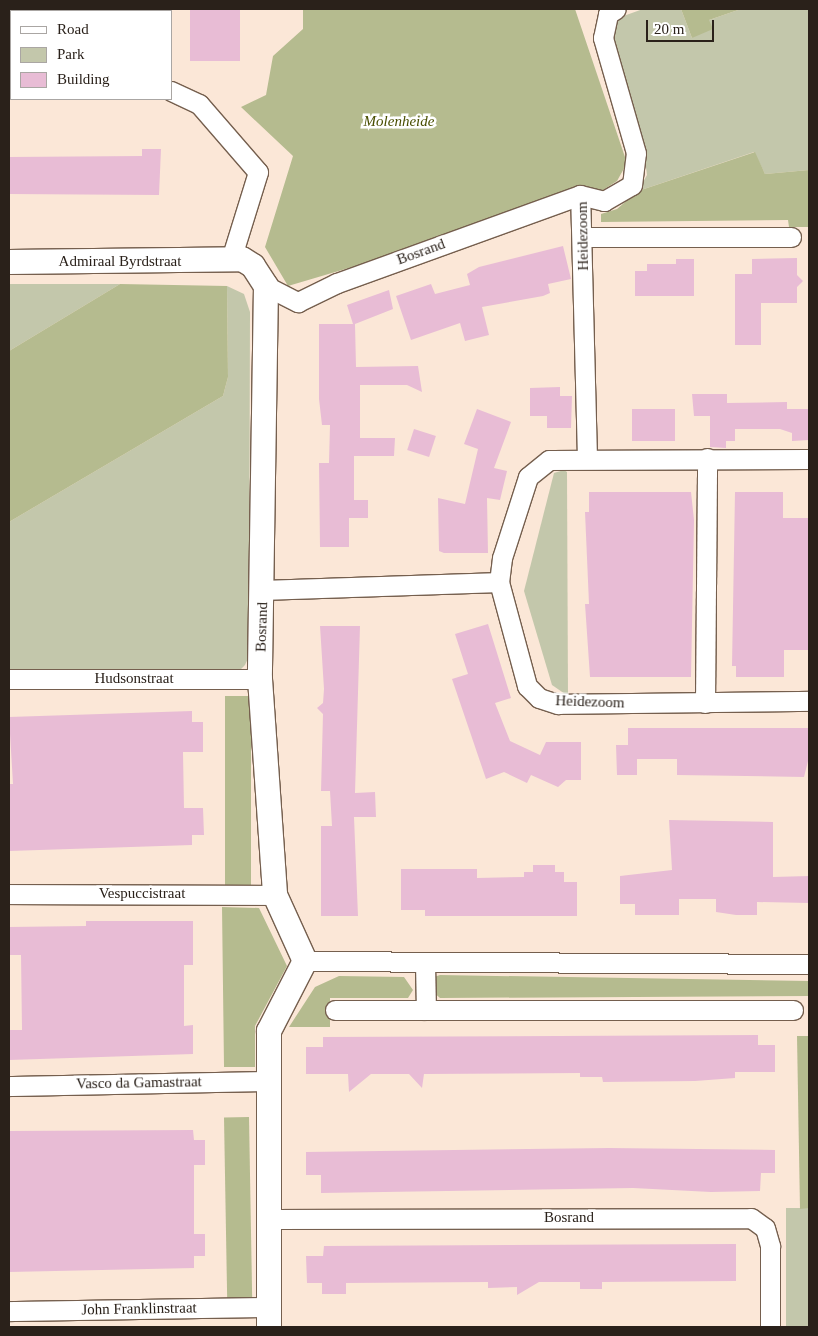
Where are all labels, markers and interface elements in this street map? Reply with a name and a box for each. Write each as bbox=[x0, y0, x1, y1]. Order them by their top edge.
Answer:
legend bbox=[10, 10, 172, 100]
scale bar bbox=[648, 10, 716, 42]
text: Road bbox=[57, 21, 89, 37]
text: 20 m bbox=[654, 21, 684, 37]
text: Park bbox=[57, 46, 85, 62]
text: Building bbox=[57, 71, 110, 87]
park label: Molenheide bbox=[364, 113, 434, 131]
street label: Heidezoom bbox=[573, 201, 593, 271]
street label: Bosrand bbox=[394, 235, 448, 269]
street label: Admiraal Byrdstraat bbox=[59, 253, 181, 271]
street label: Bosrand bbox=[252, 602, 272, 652]
street label: Hudsonstraat bbox=[94, 670, 174, 688]
street label: Heidezoom bbox=[555, 692, 625, 712]
street label: Vespuccistraat bbox=[99, 885, 185, 903]
street label: Vasco da Gamastraat bbox=[76, 1073, 202, 1093]
street label: Bosrand bbox=[544, 1209, 594, 1227]
street label: John Franklinstraat bbox=[81, 1299, 197, 1319]

